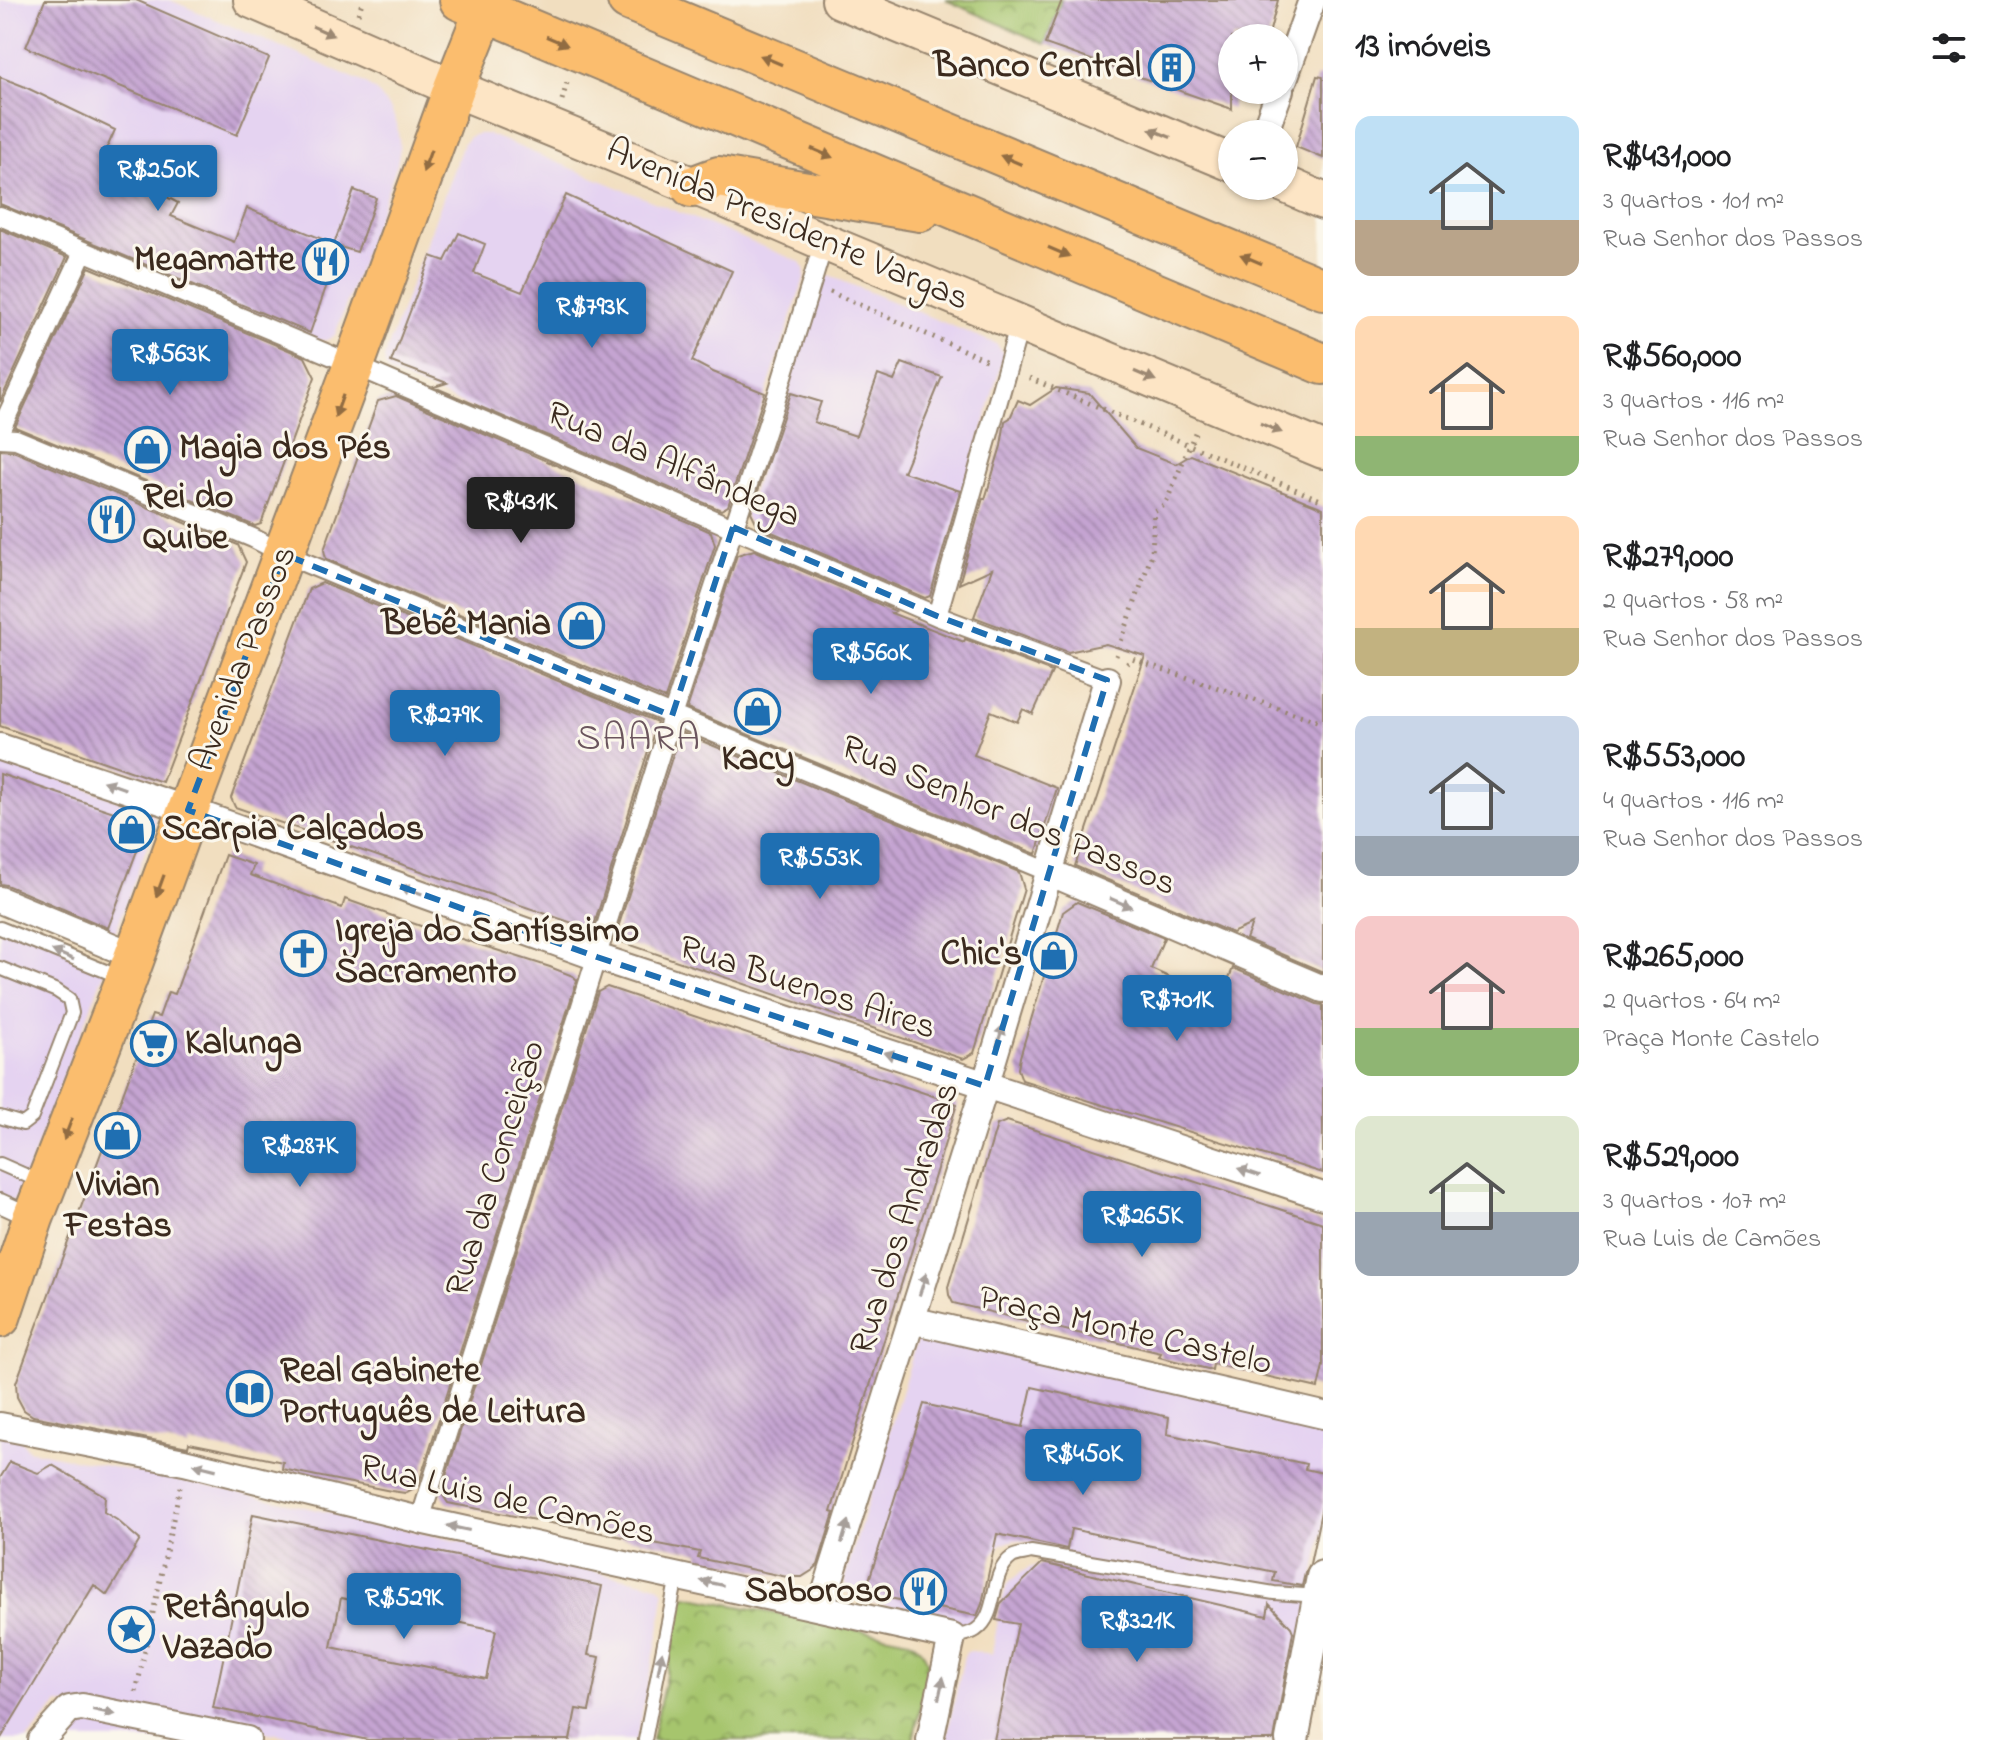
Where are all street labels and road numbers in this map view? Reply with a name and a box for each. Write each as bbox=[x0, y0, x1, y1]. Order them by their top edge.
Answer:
street label: Avenida Presidente Vargas bbox=[597, 125, 977, 327]
street label: Rua da Alfândega bbox=[538, 389, 808, 543]
street label: Avenida Passos bbox=[178, 538, 312, 780]
street label: Rua Senhor dos Passos bbox=[832, 722, 1184, 912]
street label: Rua Buenos Aires bbox=[671, 922, 943, 1056]
street label: Rua da Conceição bbox=[433, 1034, 561, 1304]
street label: Rua dos Andradas bbox=[837, 1076, 975, 1362]
street label: Praça Monte Castelo bbox=[973, 1272, 1277, 1392]
street label: Rua Luis de Camões bbox=[354, 1441, 660, 1561]

